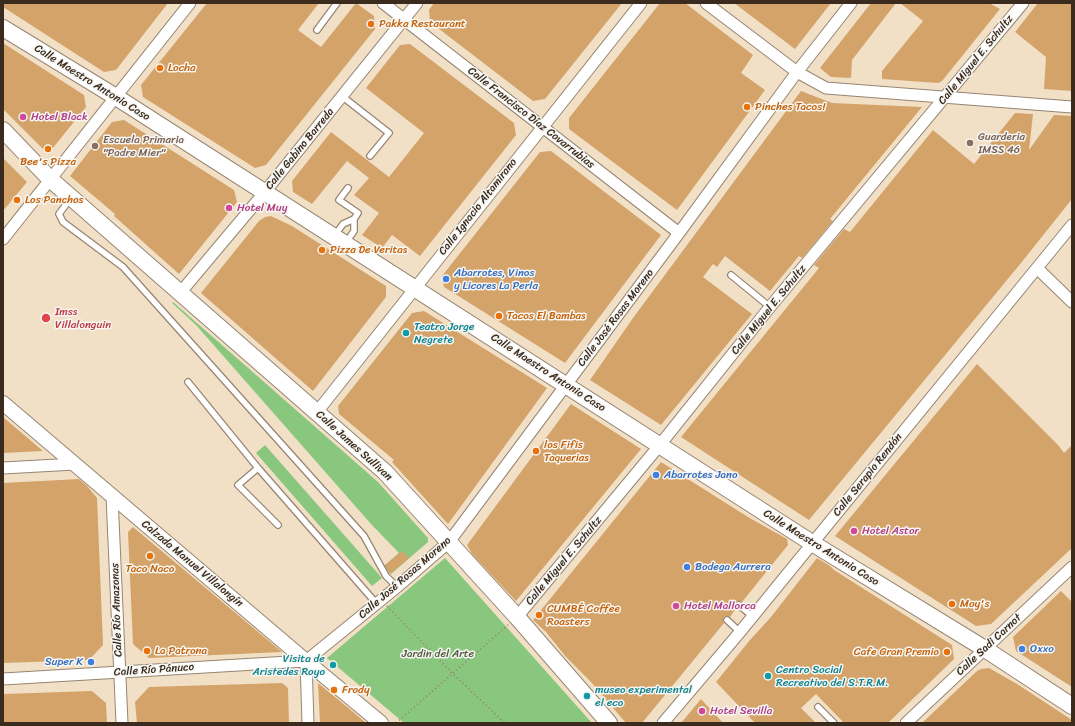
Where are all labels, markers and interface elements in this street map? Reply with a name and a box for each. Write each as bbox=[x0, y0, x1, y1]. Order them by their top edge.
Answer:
street label: Calle Miguel E. Schultz bbox=[936, 13, 1016, 107]
place label: Pakka Restaurant bbox=[379, 17, 466, 31]
marker: Pakka Restaurant bbox=[366, 19, 376, 29]
street label: Calle Maestro Antonio Caso bbox=[32, 42, 152, 124]
place label: Locha bbox=[168, 61, 195, 75]
marker: Locha bbox=[155, 63, 165, 73]
street label: Calle Francisco Díaz Covarrubias bbox=[465, 64, 597, 172]
place label: Pinches Tacos! bbox=[755, 100, 825, 114]
marker: Pinches Tacos! bbox=[742, 102, 752, 112]
street label: Calle Gabino Barreda bbox=[263, 105, 337, 193]
place label: Hotel Black bbox=[31, 110, 88, 124]
marker: Hotel Black bbox=[18, 112, 28, 122]
place label: Guarderia IMSS 46 bbox=[978, 130, 1025, 156]
place label: Escuela Primaria "Padre Mier" bbox=[103, 133, 184, 159]
marker: Guarderia IMSS 46 bbox=[965, 138, 975, 148]
marker: Escuela Primaria "Padre Mier" bbox=[90, 141, 100, 151]
marker: Bee's Pizza bbox=[43, 144, 53, 154]
place label: Bee's Pizza bbox=[20, 155, 76, 169]
street label: Calle Ignacio Altamirano bbox=[436, 156, 520, 258]
place label: Los Panchos bbox=[25, 193, 84, 207]
marker: Los Panchos bbox=[12, 195, 22, 205]
place label: Hotel Muy bbox=[237, 201, 287, 215]
marker: Hotel Muy bbox=[224, 203, 234, 213]
place label: Pizza De Veritas bbox=[330, 243, 407, 257]
marker: Pizza De Veritas bbox=[317, 245, 327, 255]
street label: Calle Miguel E. Schultz bbox=[729, 263, 809, 357]
place label: Abarrotes, Vinos y Licores La Perla bbox=[454, 266, 538, 292]
street label: Calle José Rosas Moreno bbox=[575, 267, 657, 369]
marker: Abarrotes, Vinos y Licores La Perla bbox=[441, 274, 451, 284]
place label: Imss Villalonguin bbox=[55, 305, 111, 331]
place label: Tacos El Bambas bbox=[507, 309, 586, 323]
marker: Tacos El Bambas bbox=[494, 311, 504, 321]
marker: Imss Villalonguin bbox=[40, 312, 52, 324]
place label: Teatro Jorge Negrete bbox=[414, 320, 474, 346]
marker: Teatro Jorge Negrete bbox=[401, 328, 411, 338]
street label: Calle Maestro Antonio Caso bbox=[488, 331, 608, 415]
street label: Calle James Sullivan bbox=[313, 408, 395, 484]
street label: Calle Serapio Rendón bbox=[831, 431, 905, 519]
place label: los Fifis Taquerias bbox=[544, 438, 589, 464]
marker: los Fifis Taquerias bbox=[531, 446, 541, 456]
place label: Abarrotes Jano bbox=[664, 468, 738, 482]
marker: Abarrotes Jano bbox=[651, 470, 661, 480]
street label: Calle Maestro Antonio Caso bbox=[761, 507, 881, 589]
street label: Calle Miguel E. Schultz bbox=[523, 514, 605, 608]
street label: Calzada Manuel Villalongín bbox=[139, 518, 245, 610]
place label: Hotel Astor bbox=[862, 524, 919, 538]
marker: Hotel Astor bbox=[849, 526, 859, 536]
street label: Calle José Rosas Moreno bbox=[356, 534, 454, 622]
marker: Taco Naco bbox=[145, 551, 155, 561]
place label: Bodega Aurrera bbox=[695, 560, 771, 574]
place label: Taco Naco bbox=[126, 562, 174, 576]
marker: Bodega Aurrera bbox=[682, 562, 692, 572]
street label: Calle Río Amazonas bbox=[109, 563, 125, 657]
place label: Moy's bbox=[960, 597, 989, 611]
place label: Hotel Mallorca bbox=[684, 599, 756, 613]
marker: Moy's bbox=[947, 599, 957, 609]
marker: Hotel Mallorca bbox=[671, 601, 681, 611]
place label: CUMBÉ Coffee Roasters bbox=[547, 602, 620, 628]
marker: CUMBÉ Coffee Roasters bbox=[534, 610, 544, 620]
street label: Calle Sadi Carnot bbox=[954, 611, 1024, 679]
place label: Oxxo bbox=[1030, 642, 1054, 656]
place label: La Patrona bbox=[155, 644, 207, 658]
marker: Oxxo bbox=[1017, 644, 1027, 654]
place label: Cafe Gran Premio bbox=[854, 645, 939, 659]
marker: La Patrona bbox=[142, 646, 152, 656]
park label: Jardin del Arte bbox=[402, 647, 474, 661]
marker: Cafe Gran Premio bbox=[942, 647, 952, 657]
place label: Visita de Aristedes Royo bbox=[253, 652, 325, 678]
place label: Super K bbox=[45, 655, 83, 669]
marker: Super K bbox=[86, 657, 96, 667]
marker: Visita de Aristedes Royo bbox=[328, 660, 338, 670]
street label: Calle Río Pánuco bbox=[113, 661, 195, 679]
place label: Centro Social Recreativo del S.T.R.M. bbox=[776, 663, 888, 689]
marker: Centro Social Recreativo del S.T.R.M. bbox=[763, 671, 773, 681]
place label: Frody bbox=[342, 683, 370, 697]
place label: museo experimental el eco bbox=[595, 683, 692, 709]
marker: Frody bbox=[329, 685, 339, 695]
marker: museo experimental el eco bbox=[582, 691, 592, 701]
place label: Hotel Sevilla bbox=[710, 704, 772, 718]
marker: Hotel Sevilla bbox=[697, 706, 707, 716]

